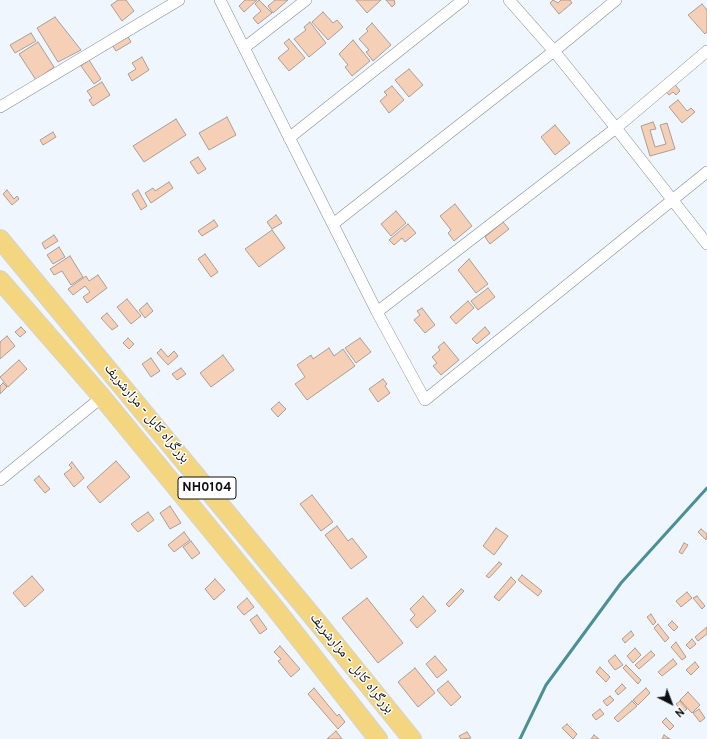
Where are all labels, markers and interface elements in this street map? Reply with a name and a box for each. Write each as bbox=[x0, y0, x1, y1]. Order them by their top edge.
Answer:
street label: بزرگراه کابل - مزارشریف bbox=[100, 361, 192, 467]
road number: NH0104 bbox=[178, 477, 236, 499]
street label: بزرگراه کابل - مزارشریف bbox=[305, 610, 397, 718]
north arrow bbox=[651, 683, 691, 723]
text: N bbox=[671, 704, 687, 720]

